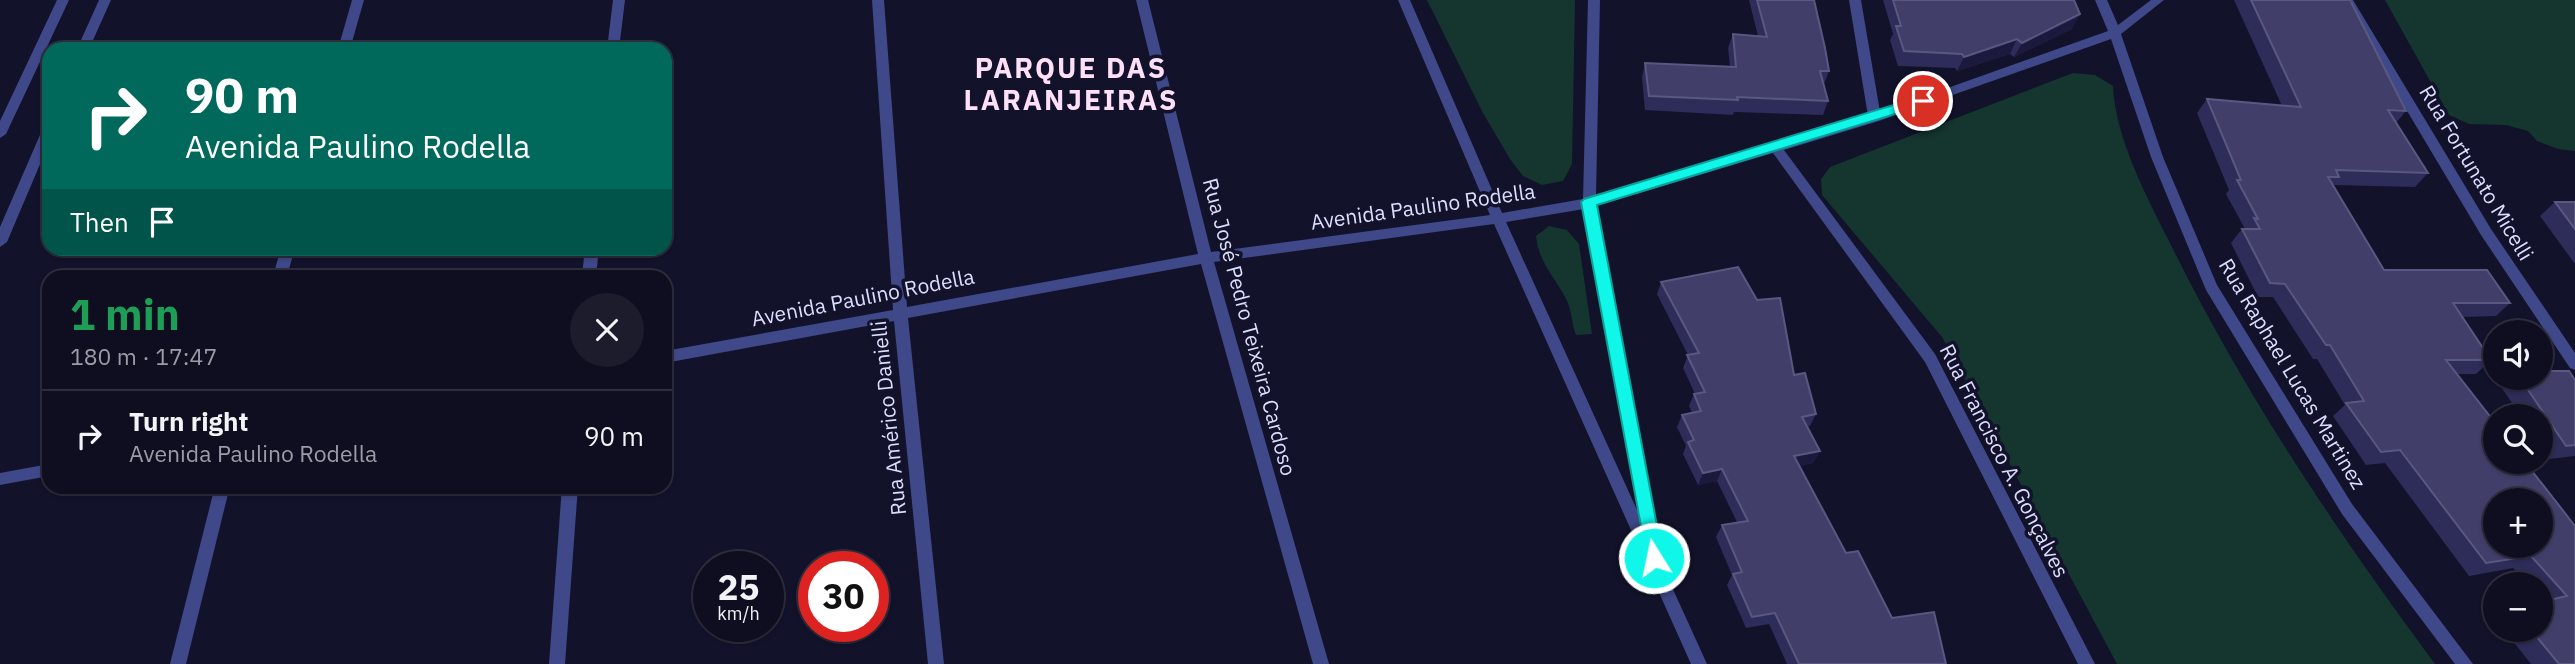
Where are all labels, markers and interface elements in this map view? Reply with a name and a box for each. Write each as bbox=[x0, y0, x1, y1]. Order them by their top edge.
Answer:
district label: PARQUE DAS LARANJEIRAS bbox=[963, 49, 1179, 118]
text: 90 m bbox=[185, 63, 299, 126]
icon: right bbox=[70, 70, 161, 161]
pin bbox=[1893, 71, 1953, 131]
street label: Rua Fortunato Micelli bbox=[2413, 80, 2540, 265]
icon: arrive bbox=[1904, 82, 1942, 120]
text: Avenida Paulino Rodella bbox=[185, 125, 530, 167]
street label: Rua José Pedro Teixeira Cardoso bbox=[1197, 175, 1303, 479]
street label: Avenida Paulino Rodella bbox=[1309, 176, 1537, 236]
icon: arrive bbox=[143, 203, 181, 241]
text: Then bbox=[70, 205, 129, 239]
street label: Rua Raphael Lucas Martinez bbox=[2213, 253, 2373, 494]
street label: Avenida Paulino Rodella bbox=[749, 262, 977, 332]
text: 1 min bbox=[70, 287, 180, 342]
button: close bbox=[570, 293, 644, 367]
street label: Rua Américo Danielli bbox=[864, 319, 912, 517]
map controls bbox=[2483, 320, 2553, 642]
button: sound bbox=[2483, 320, 2553, 390]
street label: Rua Francisco A. Gonçalves bbox=[1934, 339, 2076, 582]
text: 180 m · 17:47 bbox=[70, 341, 217, 371]
text: Turn right bbox=[129, 404, 248, 438]
button: search bbox=[2483, 404, 2553, 474]
icon: right bbox=[70, 417, 108, 455]
text: 90 m bbox=[584, 419, 644, 453]
text: Avenida Paulino Rodella bbox=[129, 438, 377, 468]
button: + bbox=[2483, 488, 2553, 558]
position arrow bbox=[1617, 521, 1691, 595]
speed limit sign: 30 bbox=[798, 551, 889, 642]
text: 25 bbox=[717, 564, 760, 610]
button: − bbox=[2483, 572, 2553, 642]
text: km/h bbox=[717, 602, 760, 625]

